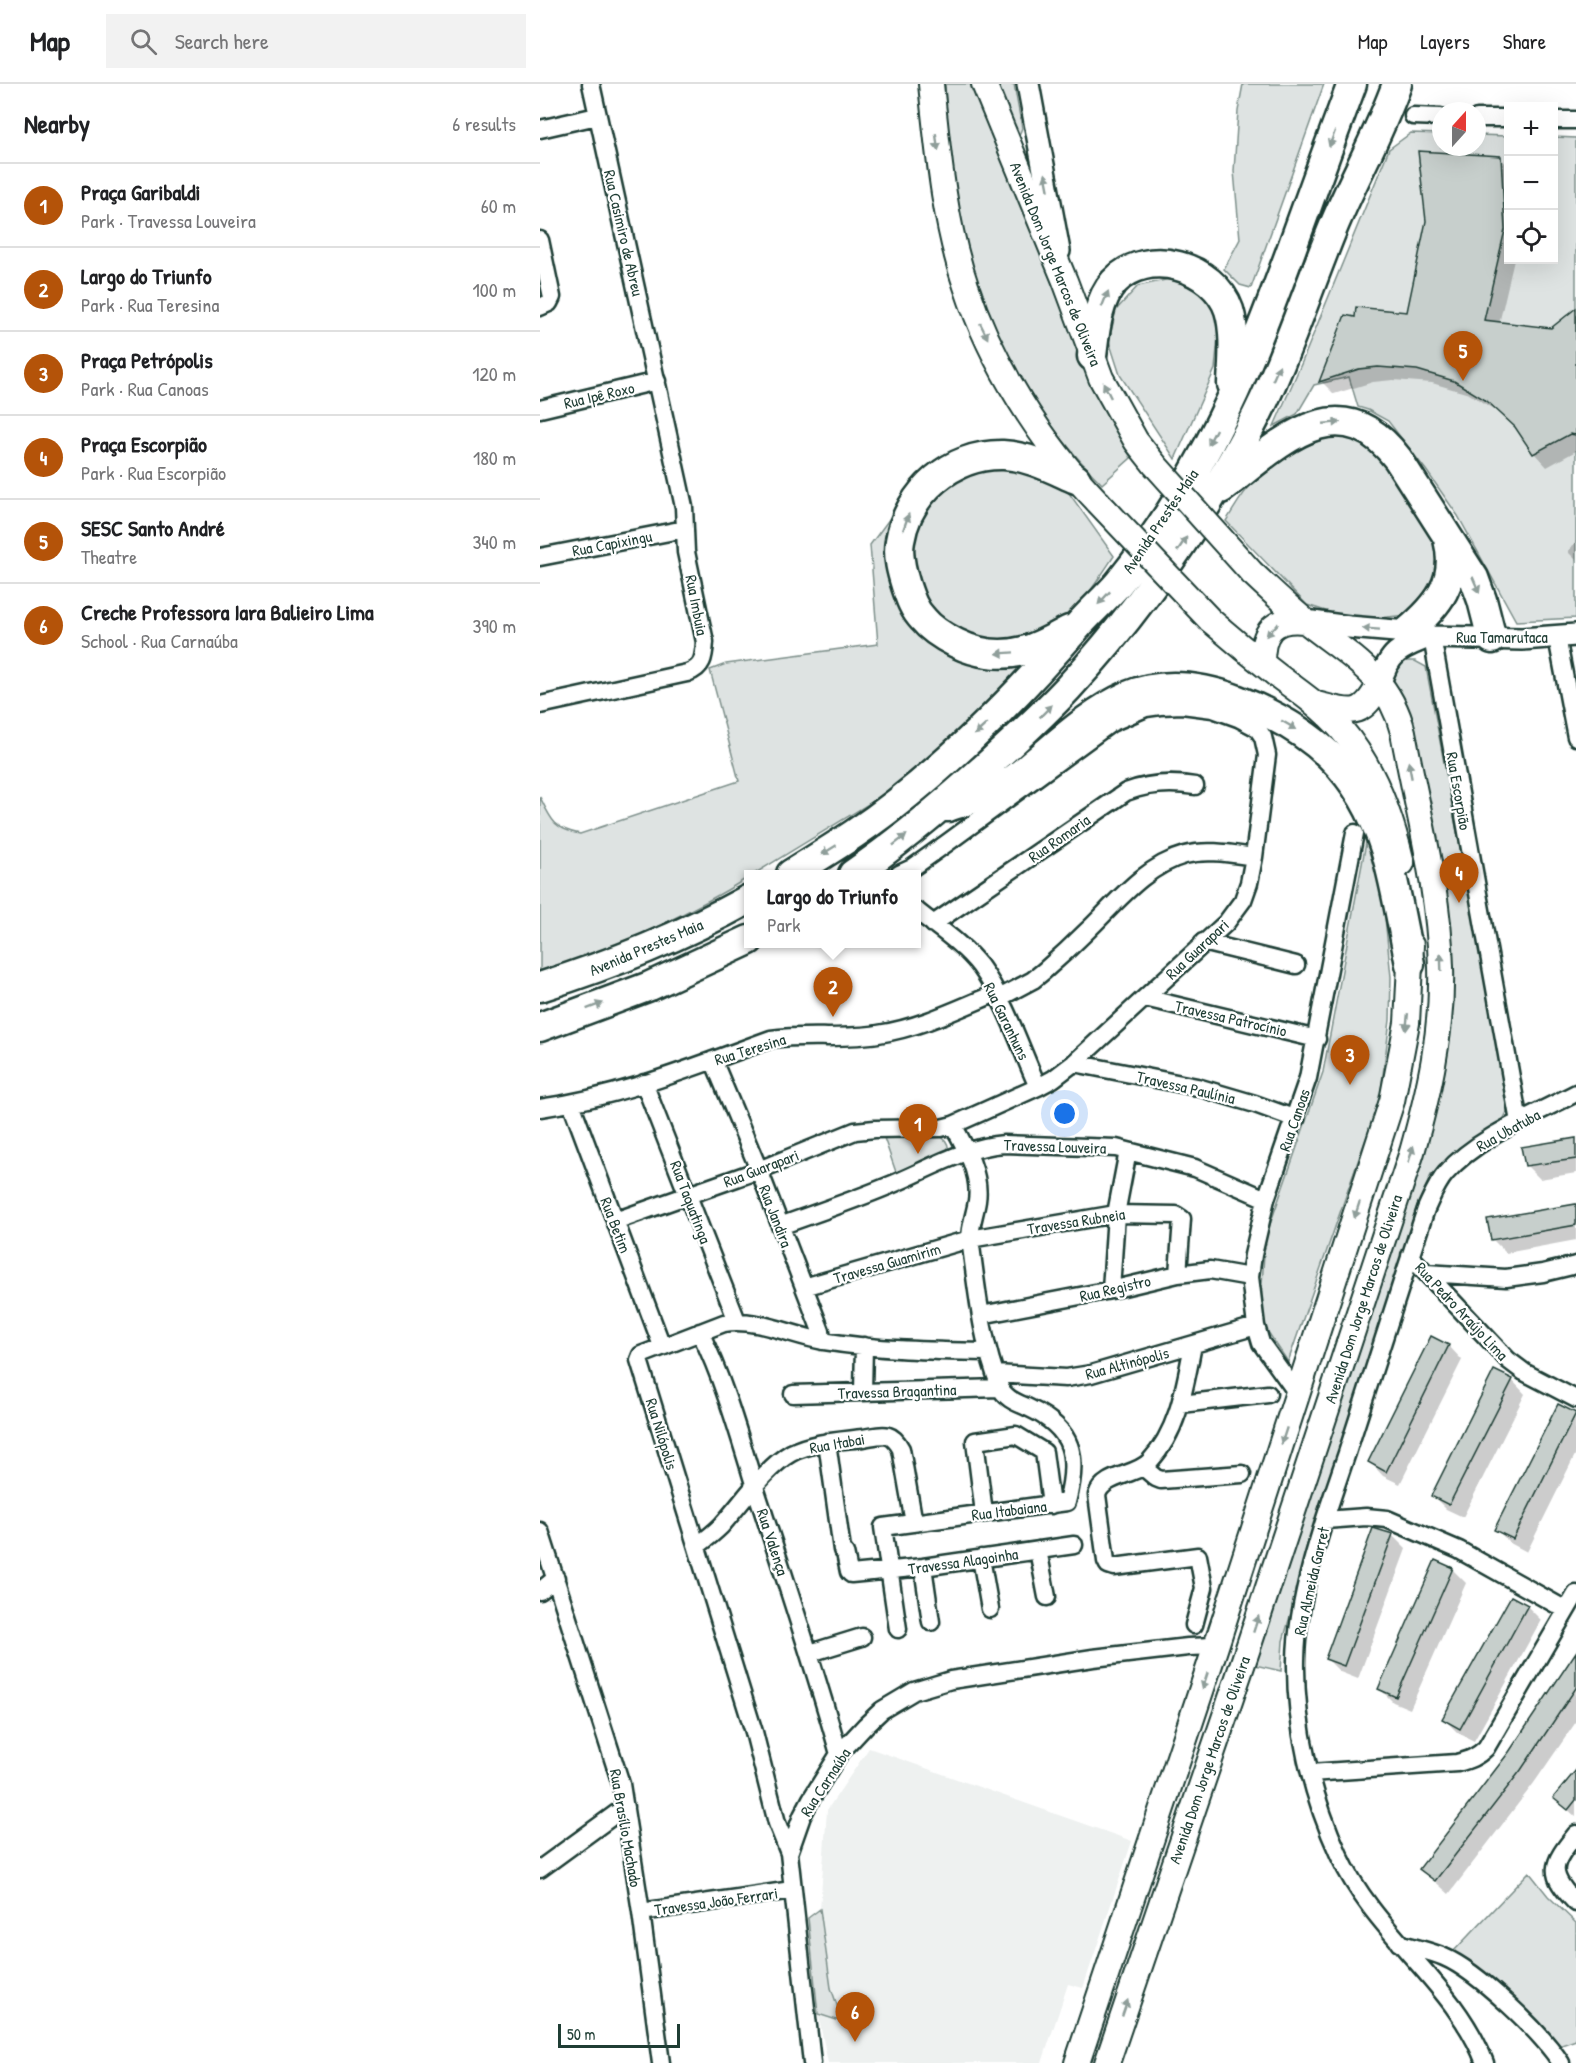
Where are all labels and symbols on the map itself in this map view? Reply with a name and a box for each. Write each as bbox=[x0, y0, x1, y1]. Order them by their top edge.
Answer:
north arrow bbox=[1432, 102, 1486, 156]
one-way arrow bbox=[1326, 130, 1336, 148]
one-way arrow bbox=[933, 133, 942, 152]
street label: Avenida Dom Jorge Marcos de Oliveira bbox=[1005, 159, 1107, 369]
street label: Rua Casimiro de Abreu bbox=[599, 168, 649, 299]
one-way arrow bbox=[1042, 172, 1051, 191]
one-way arrow bbox=[1100, 290, 1110, 308]
one-way arrow bbox=[979, 322, 988, 339]
pin: 5 bbox=[1444, 332, 1482, 381]
one-way arrow bbox=[1271, 365, 1280, 382]
street label: Rua Ipê Roxo bbox=[562, 376, 637, 414]
one-way arrow bbox=[1103, 381, 1112, 398]
one-way arrow bbox=[1323, 418, 1342, 428]
one-way arrow bbox=[1208, 428, 1217, 445]
street label: Avenida Prestes Maia bbox=[1117, 465, 1203, 577]
one-way arrow bbox=[901, 513, 911, 531]
street label: Rua Capixingu bbox=[570, 524, 654, 561]
one-way arrow bbox=[1177, 536, 1188, 552]
street label: Rua Imbuia bbox=[680, 573, 714, 637]
one-way arrow bbox=[1472, 576, 1481, 594]
one-way arrow bbox=[1098, 590, 1111, 605]
one-way arrow bbox=[1265, 623, 1279, 638]
one-way arrow bbox=[1361, 624, 1380, 634]
street label: Rua Tamarutaca bbox=[1456, 626, 1548, 648]
one-way arrow bbox=[995, 648, 1014, 658]
one-way arrow bbox=[1038, 704, 1052, 718]
one-way arrow bbox=[1281, 719, 1297, 730]
one-way arrow bbox=[973, 722, 988, 736]
street label: Rua Escorpião bbox=[1441, 750, 1477, 832]
one-way arrow bbox=[1405, 760, 1414, 779]
street label: Rua Romaria bbox=[1024, 809, 1094, 867]
one-way arrow bbox=[892, 834, 908, 847]
one-way arrow bbox=[821, 845, 837, 856]
pin: 4 bbox=[1440, 854, 1478, 903]
street label: Avenida Prestes Maia bbox=[586, 913, 706, 981]
street label: Rua Guarapari bbox=[1161, 914, 1233, 984]
one-way arrow bbox=[1436, 953, 1445, 972]
pin: 2 bbox=[814, 968, 852, 1017]
street label: Rua Garanhuns bbox=[979, 979, 1035, 1063]
street label: Travessa Patrocínio bbox=[1173, 994, 1290, 1042]
one-way arrow bbox=[586, 1001, 604, 1010]
one-way arrow bbox=[1402, 1013, 1412, 1032]
street label: Rua Teresina bbox=[712, 1028, 788, 1070]
pin: 3 bbox=[1330, 1036, 1370, 1085]
street label: Travessa Paulínia bbox=[1135, 1065, 1237, 1109]
street label: Rua Canoas bbox=[1273, 1086, 1315, 1154]
your location bbox=[1050, 1099, 1079, 1128]
street label: Rua Ubatuba bbox=[1472, 1103, 1544, 1157]
pin: 1 bbox=[898, 1104, 938, 1154]
street label: Travessa Louveira bbox=[1003, 1133, 1107, 1159]
street label: Rua Guarapari bbox=[720, 1144, 802, 1192]
one-way arrow bbox=[1407, 1145, 1417, 1163]
street label: Rua Taquatinga bbox=[665, 1157, 717, 1247]
street label: Rua Jandira bbox=[754, 1182, 798, 1250]
street label: Avenida Dom Jorge Marcos de Oliveira bbox=[1319, 1192, 1407, 1406]
street label: Rua Betim bbox=[595, 1194, 637, 1256]
one-way arrow bbox=[1351, 1201, 1361, 1219]
street label: Travessa Rubneia bbox=[1026, 1202, 1126, 1240]
street label: Travessa Guamirim bbox=[831, 1237, 943, 1289]
street label: Rua Pedro Araújo Lima bbox=[1410, 1257, 1514, 1365]
street label: Rua Registro bbox=[1077, 1269, 1153, 1307]
street label: Rua Altinópolis bbox=[1083, 1341, 1171, 1385]
street label: Travessa Bragantina bbox=[837, 1378, 957, 1404]
street label: Rua Nilópolis bbox=[641, 1396, 683, 1472]
street label: Rua Itabai bbox=[808, 1427, 866, 1459]
one-way arrow bbox=[1279, 1427, 1288, 1445]
street label: Rua Itabaiana bbox=[970, 1494, 1048, 1526]
street label: Rua Valença bbox=[752, 1506, 794, 1578]
street label: Rua Almeida Garret bbox=[1288, 1524, 1334, 1637]
street label: Travessa Alagoinha bbox=[907, 1542, 1019, 1580]
one-way arrow bbox=[1251, 1615, 1261, 1633]
street label: Avenida Dom Jorge Marcos de Oliveira bbox=[1163, 1653, 1255, 1867]
one-way arrow bbox=[1199, 1672, 1209, 1690]
street label: Rua Carnaúba bbox=[795, 1743, 855, 1821]
street label: Rua Brasílio Machado bbox=[605, 1767, 647, 1889]
street label: Travessa João Ferrari bbox=[653, 1881, 779, 1921]
pin: 6 bbox=[836, 1992, 874, 2042]
one-way arrow bbox=[1121, 1999, 1131, 2017]
scale bar bbox=[558, 2021, 680, 2048]

